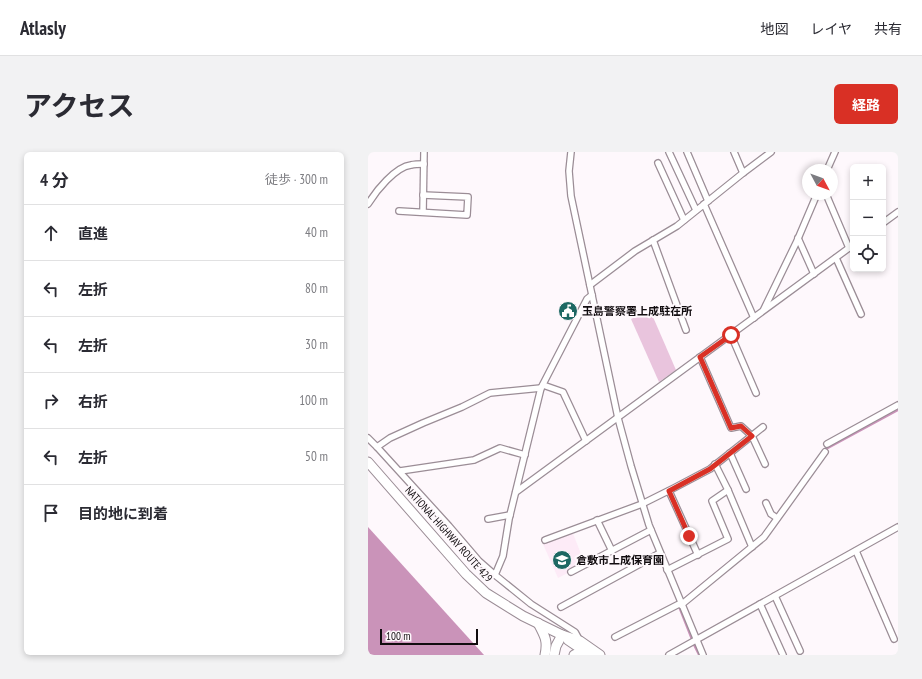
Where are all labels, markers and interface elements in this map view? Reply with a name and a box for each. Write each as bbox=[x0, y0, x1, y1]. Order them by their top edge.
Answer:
text: Atlasly bbox=[20, 16, 66, 40]
text: 地図 bbox=[760, 20, 788, 38]
text: レイヤ bbox=[810, 20, 852, 38]
text: 共有 bbox=[874, 20, 902, 38]
button: 経路 bbox=[834, 84, 898, 124]
text: アクセス bbox=[24, 87, 135, 124]
north arrow bbox=[802, 164, 838, 200]
map controls bbox=[850, 164, 886, 272]
button: + bbox=[850, 164, 886, 200]
text: 4 分 bbox=[40, 169, 69, 191]
text: 徒歩 · 300 m bbox=[265, 171, 328, 188]
button: − bbox=[850, 200, 886, 236]
icon: ahead bbox=[40, 222, 62, 244]
text: 直進 bbox=[78, 224, 108, 243]
text: 40 m bbox=[305, 224, 328, 241]
button: locate bbox=[850, 236, 886, 272]
icon: left bbox=[40, 278, 62, 300]
text: 左折 bbox=[78, 280, 108, 299]
text: 80 m bbox=[305, 280, 328, 297]
public building icon: 玉島警察署上成駐在所 bbox=[557, 300, 579, 322]
place label: 玉島警察署上成駐在所 bbox=[582, 304, 692, 318]
route start bbox=[722, 326, 740, 344]
icon: left bbox=[40, 334, 62, 356]
text: 左折 bbox=[78, 336, 108, 355]
text: 30 m bbox=[305, 336, 328, 353]
icon: right bbox=[40, 390, 62, 412]
text: 右折 bbox=[78, 392, 108, 411]
text: 100 m bbox=[299, 392, 328, 409]
icon: left bbox=[40, 446, 62, 468]
text: 左折 bbox=[78, 448, 108, 467]
text: 50 m bbox=[305, 448, 328, 465]
street label: NATIONAL HIGHWAY ROUTE 429 bbox=[402, 483, 496, 585]
icon: arrive bbox=[40, 502, 62, 524]
text: 目的地に到着 bbox=[78, 504, 168, 523]
route end bbox=[680, 527, 698, 545]
school or university icon: 倉敷市上成保育園 bbox=[551, 549, 573, 571]
place label: 倉敷市上成保育園 bbox=[576, 553, 664, 567]
scale bar bbox=[380, 627, 478, 646]
text: 100 m bbox=[386, 629, 410, 643]

